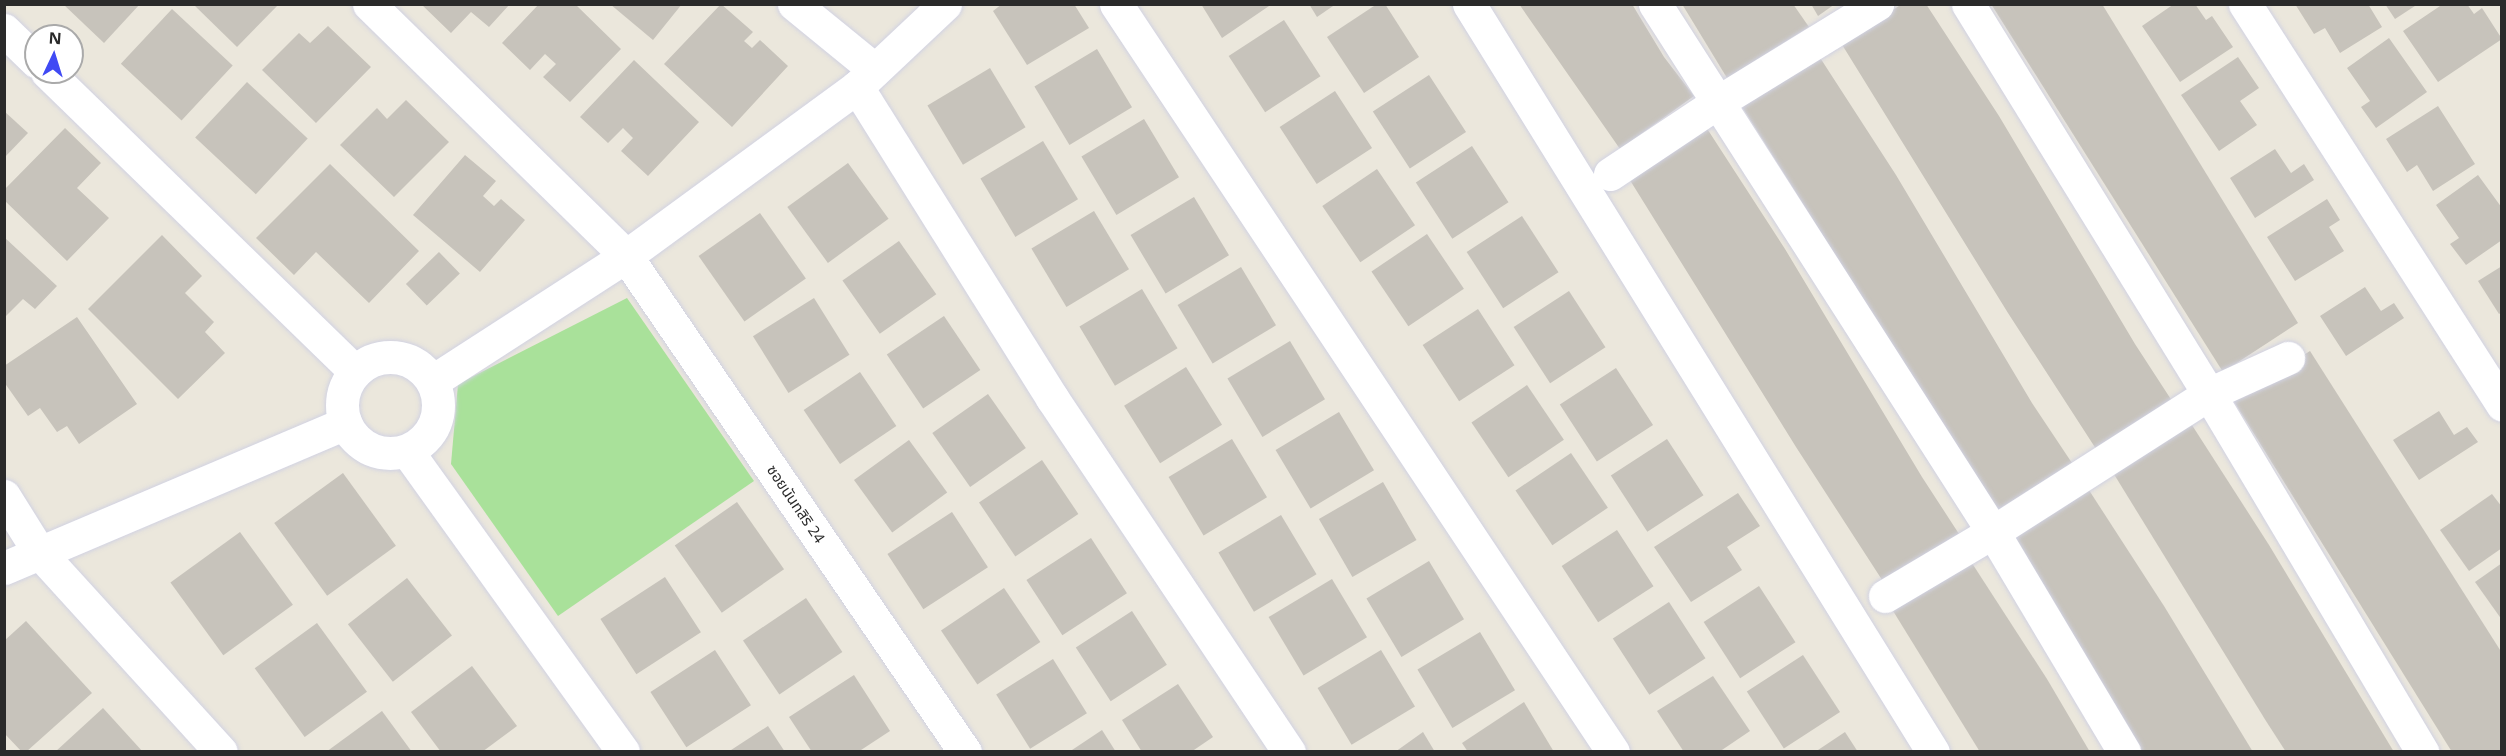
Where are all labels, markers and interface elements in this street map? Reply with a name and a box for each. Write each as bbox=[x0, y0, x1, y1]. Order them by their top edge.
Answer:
north arrow bbox=[24, 24, 84, 84]
text: N bbox=[48, 27, 62, 49]
street label: ซอยนันทสิริ 24 bbox=[763, 462, 829, 546]

